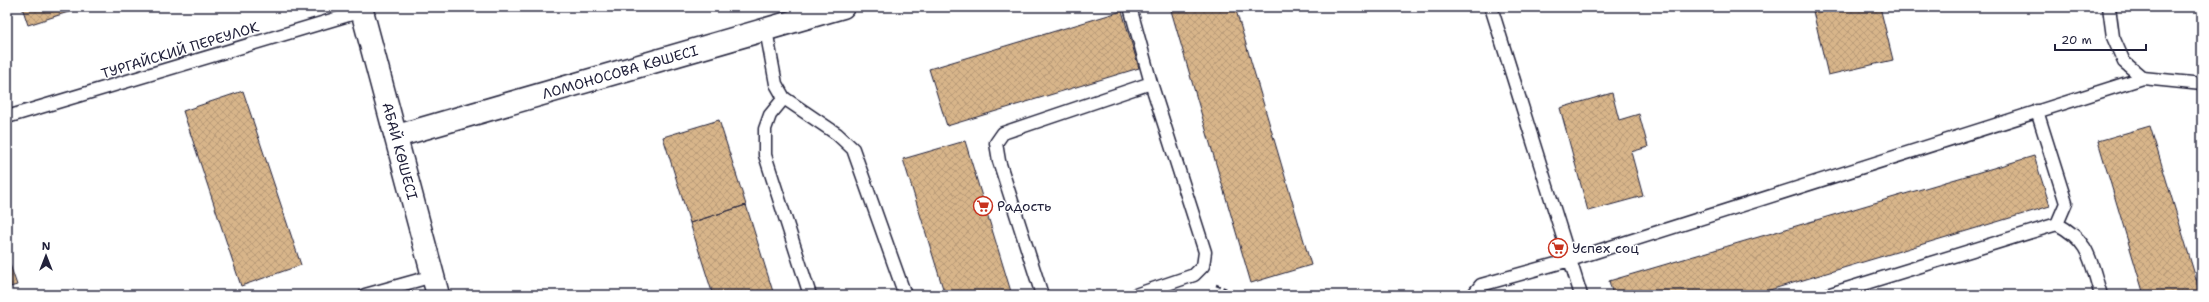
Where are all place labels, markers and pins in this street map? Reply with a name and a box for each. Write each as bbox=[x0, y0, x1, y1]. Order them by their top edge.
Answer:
supermarket icon: Радость bbox=[972, 195, 994, 217]
place label: Радость bbox=[997, 197, 1051, 215]
supermarket icon: Успех соц bbox=[1547, 237, 1569, 259]
place label: Успех соц bbox=[1572, 239, 1639, 257]

